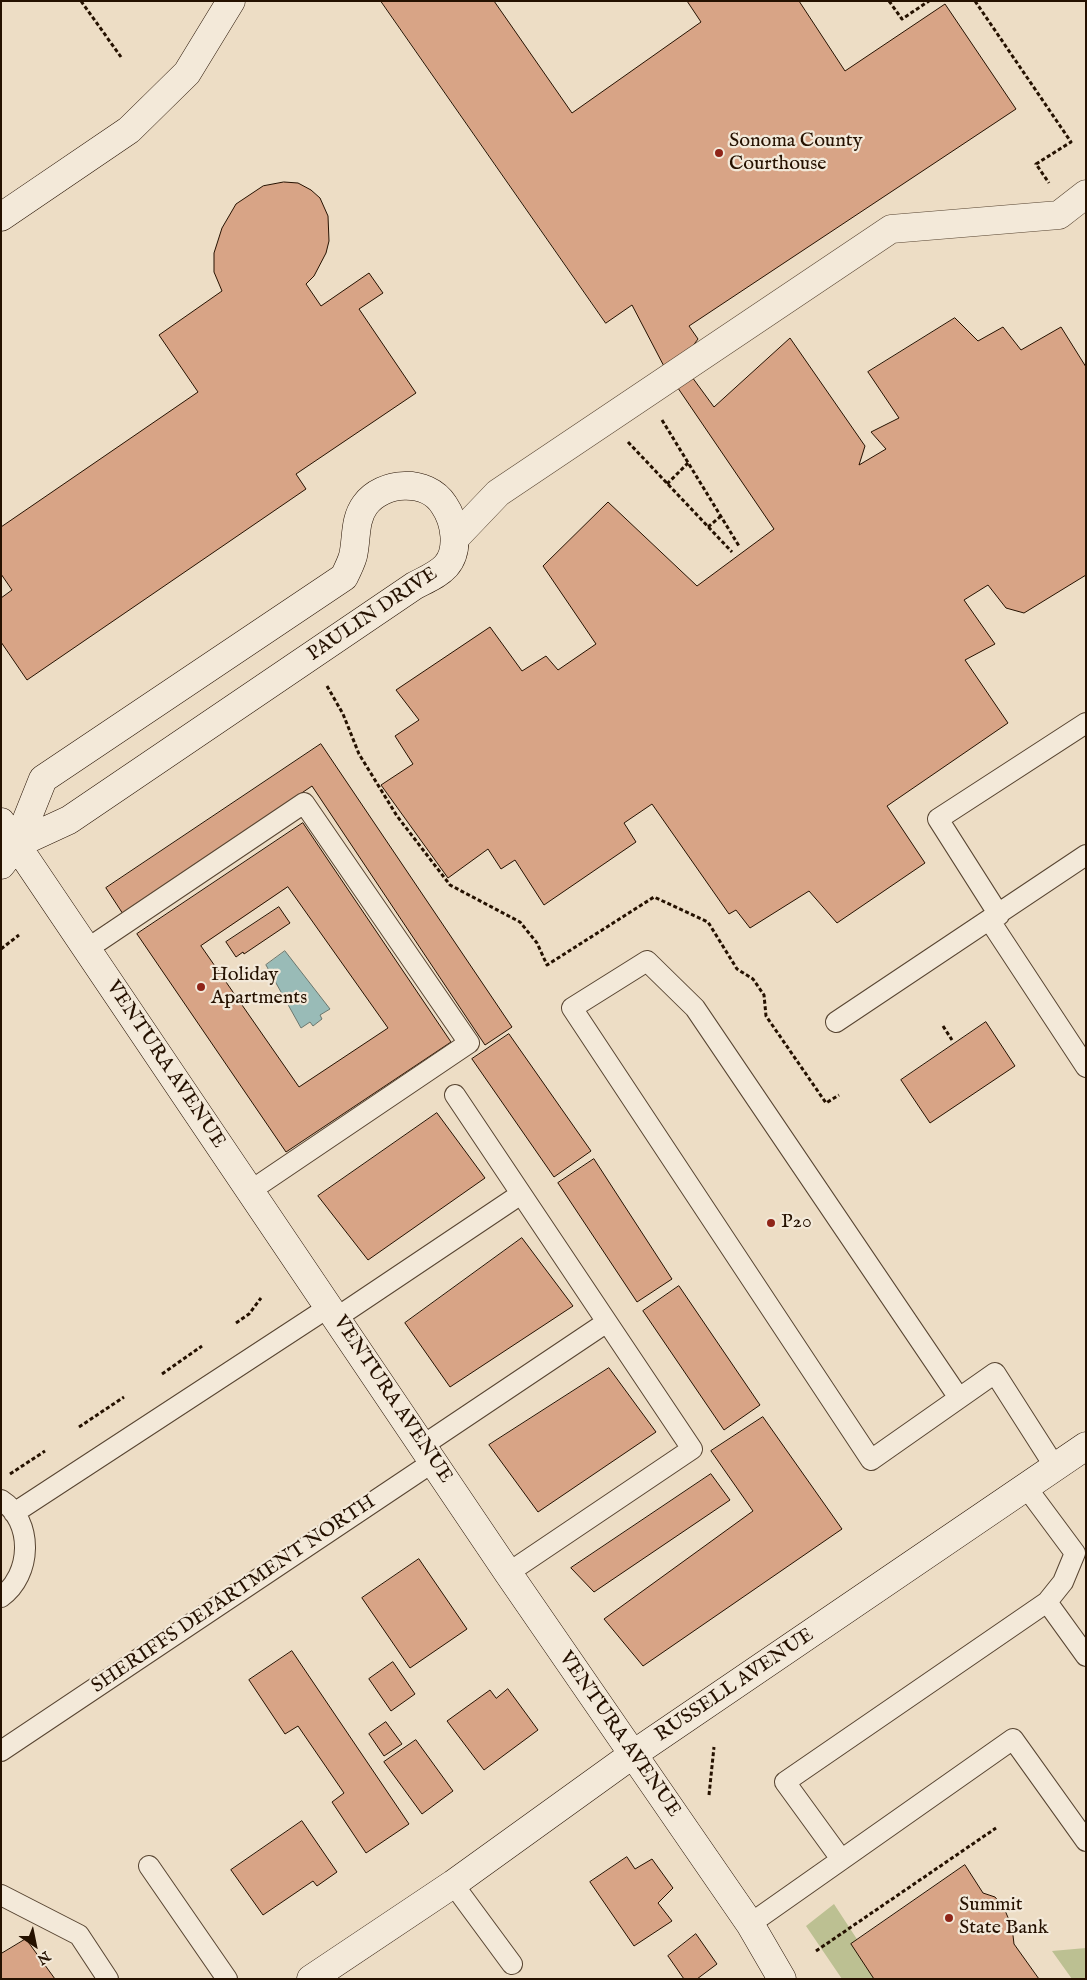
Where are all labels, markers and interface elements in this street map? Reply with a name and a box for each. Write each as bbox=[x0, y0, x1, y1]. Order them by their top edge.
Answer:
place label: Sonoma County Courthouse bbox=[729, 130, 863, 177]
marker: Sonoma County Courthouse bbox=[713, 147, 725, 159]
street label: PAULIN DRIVE bbox=[303, 563, 443, 667]
place label: Holiday Apartments bbox=[211, 964, 307, 1011]
street label: VENTURA AVENUE bbox=[100, 977, 230, 1153]
marker: Holiday Apartments bbox=[195, 981, 207, 993]
place label: P20 bbox=[781, 1211, 812, 1235]
marker: P20 bbox=[765, 1217, 777, 1229]
street label: VENTURA AVENUE bbox=[327, 1312, 457, 1488]
street label: SHERIFFS DEPARTMENT NORTH bbox=[87, 1491, 381, 1699]
street label: RUSSELL AVENUE bbox=[651, 1624, 819, 1748]
street label: VENTURA AVENUE bbox=[553, 1648, 685, 1822]
place label: Summit State Bank bbox=[959, 1894, 1048, 1941]
marker: Summit State Bank bbox=[943, 1912, 955, 1924]
north arrow bbox=[10, 1920, 60, 1970]
text: N bbox=[33, 1947, 53, 1968]

